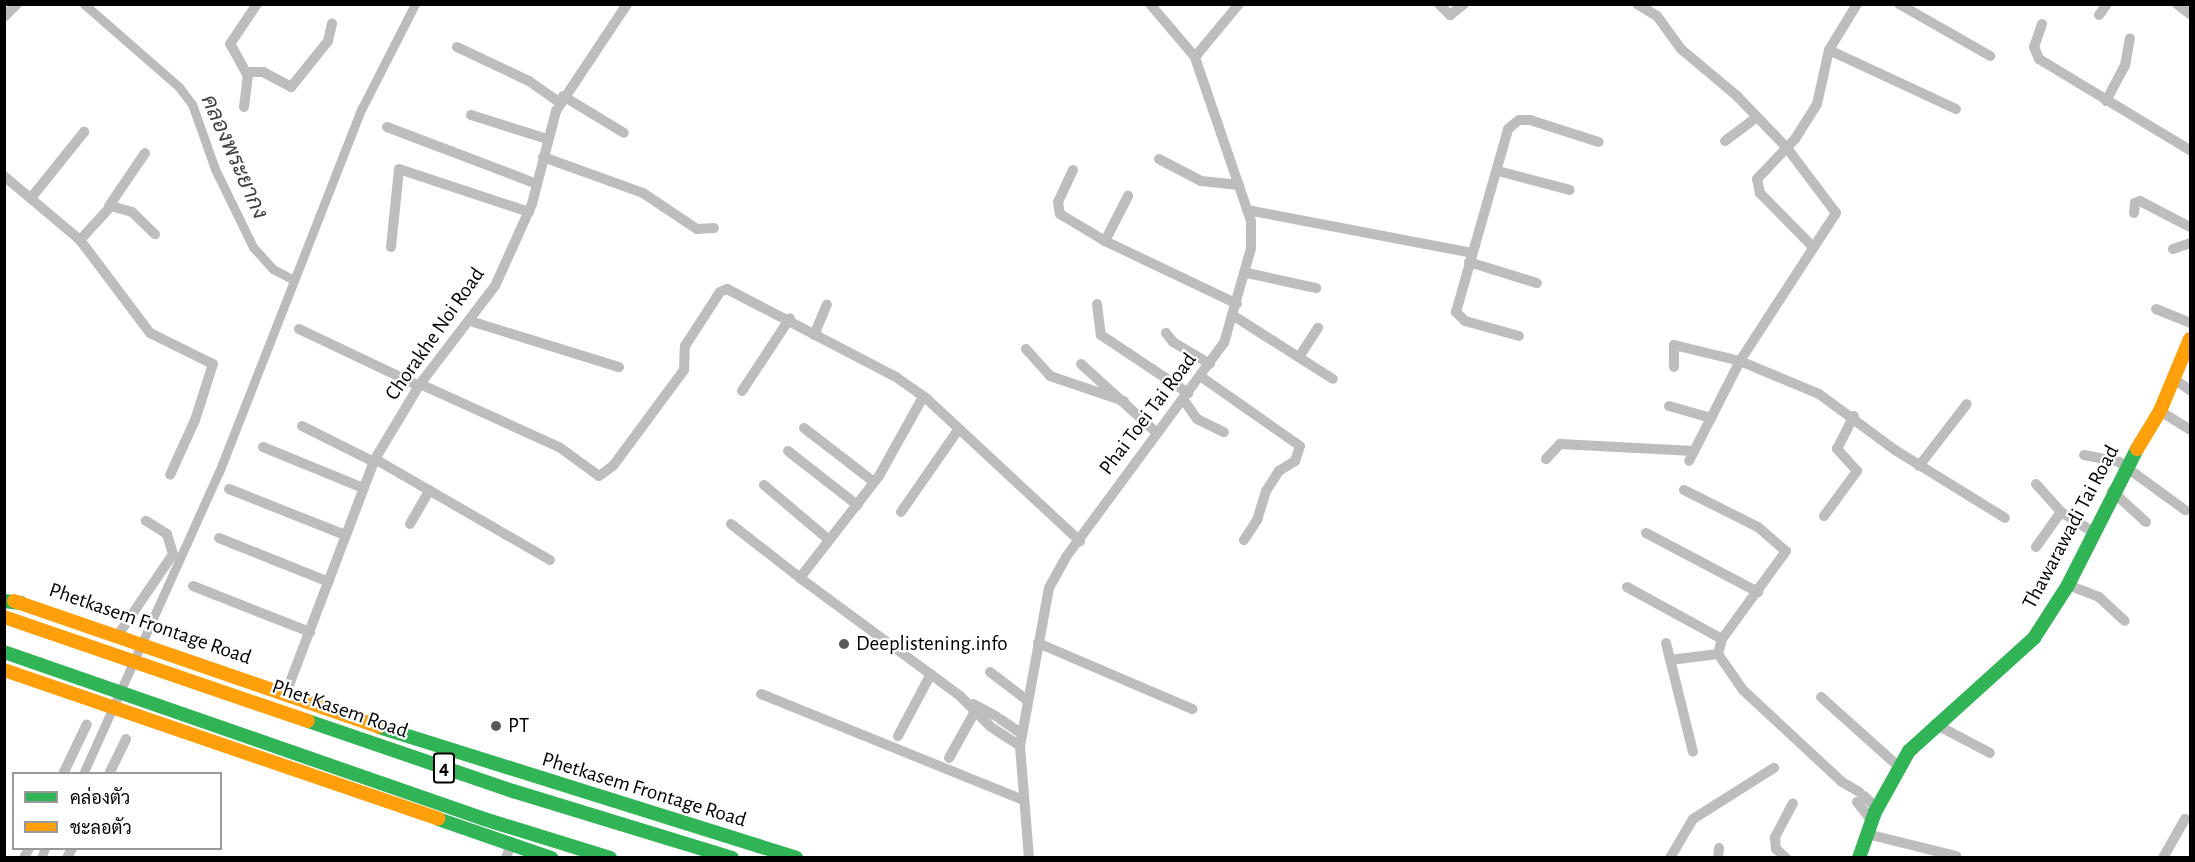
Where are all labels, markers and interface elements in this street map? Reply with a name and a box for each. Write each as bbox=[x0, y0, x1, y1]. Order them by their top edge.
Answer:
water label: คลองพระยากง bbox=[195, 91, 273, 223]
street label: Chorakhe Noi Road bbox=[380, 263, 490, 405]
street label: Phai Toei Tai Road bbox=[1094, 348, 1202, 480]
street label: Thawarawadi Tai Road bbox=[2017, 441, 2125, 613]
street label: Phetkasem Frontage Road bbox=[45, 578, 255, 670]
place label: Deeplistening.info bbox=[856, 631, 1008, 657]
marker: Deeplistening.info bbox=[837, 637, 851, 651]
street label: Phet Kasem Road bbox=[269, 674, 411, 744]
place label: PT bbox=[508, 713, 529, 739]
marker: PT bbox=[489, 719, 503, 733]
street label: Phetkasem Frontage Road bbox=[539, 747, 749, 833]
road number: 4 bbox=[432, 751, 456, 785]
legend bbox=[12, 772, 222, 850]
text: คล่องตัว bbox=[70, 790, 130, 808]
text: ชะลอตัว bbox=[70, 820, 132, 838]

